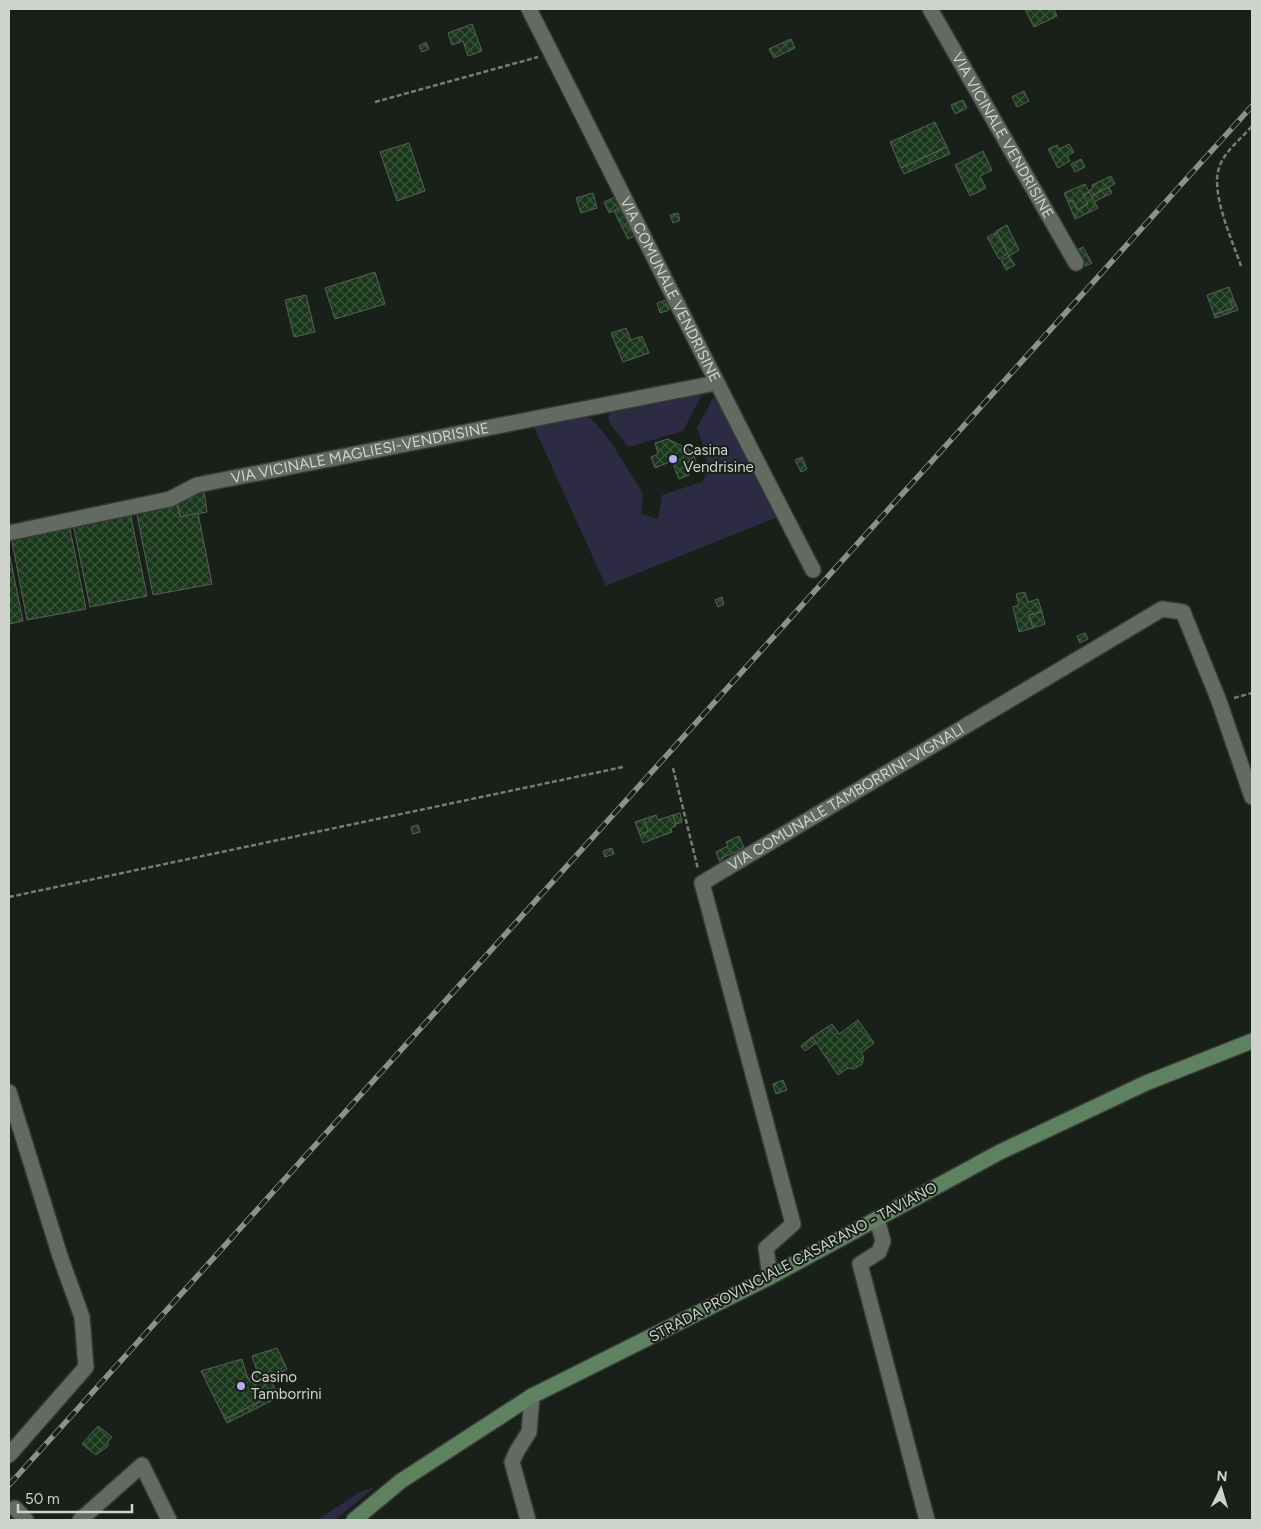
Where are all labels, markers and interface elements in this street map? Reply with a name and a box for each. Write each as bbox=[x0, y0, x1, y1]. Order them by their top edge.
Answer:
street label: VIA VICINALE VENDRISINE bbox=[948, 49, 1058, 222]
street label: VIA COMUNALE VENDRISINE bbox=[616, 194, 724, 385]
street label: VIA VICINALE MAGLIESI-VENDRISINE bbox=[229, 419, 491, 487]
place label: Casina Vendrisine bbox=[683, 441, 754, 476]
marker: Casina Vendrisine bbox=[667, 453, 679, 465]
street label: VIA COMUNALE TAMBORRINI-VIGNALI bbox=[725, 720, 967, 874]
street label: STRADA PROVINCIALE CASARANO - TAVIANO bbox=[646, 1178, 940, 1346]
place label: Casino Tamborrìni bbox=[251, 1368, 322, 1403]
marker: Casino Tamborrìni bbox=[235, 1380, 247, 1392]
north arrow bbox=[1196, 1464, 1246, 1514]
text: N bbox=[1216, 1468, 1228, 1485]
scale bar bbox=[18, 1482, 131, 1514]
text: 50 m bbox=[25, 1490, 60, 1508]

